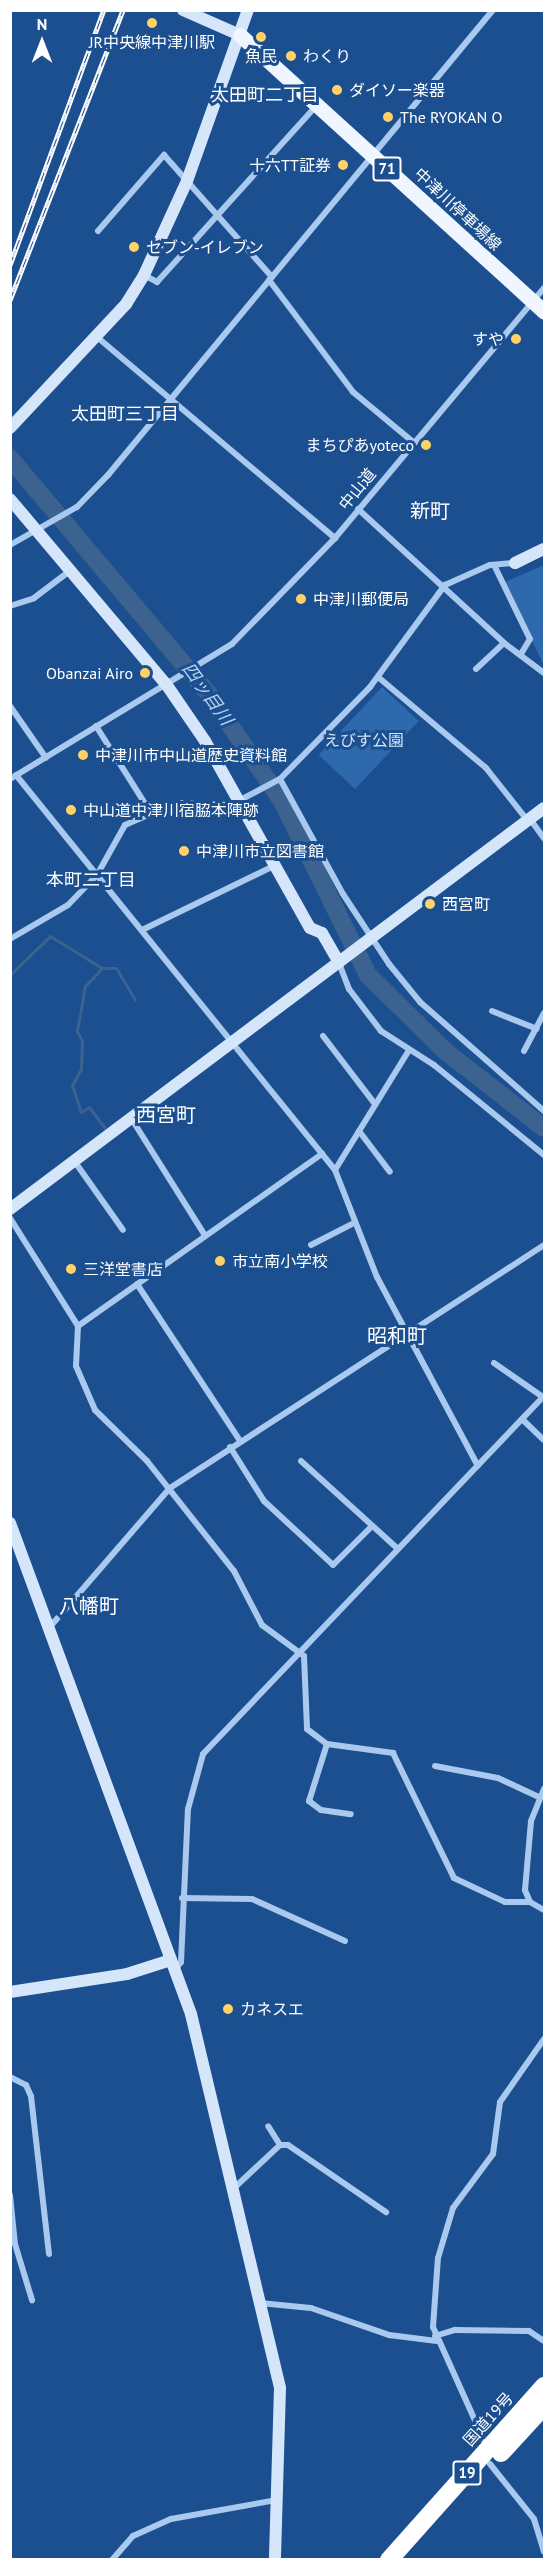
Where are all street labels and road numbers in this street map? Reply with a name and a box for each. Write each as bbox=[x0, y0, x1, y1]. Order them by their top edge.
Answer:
road number: 71 bbox=[372, 157, 402, 181]
street label: 中津川停車場線 bbox=[410, 164, 506, 254]
street label: 中山道 bbox=[334, 464, 380, 514]
street label: 国道19号 bbox=[459, 2388, 517, 2450]
road number: 19 bbox=[452, 2461, 482, 2485]

